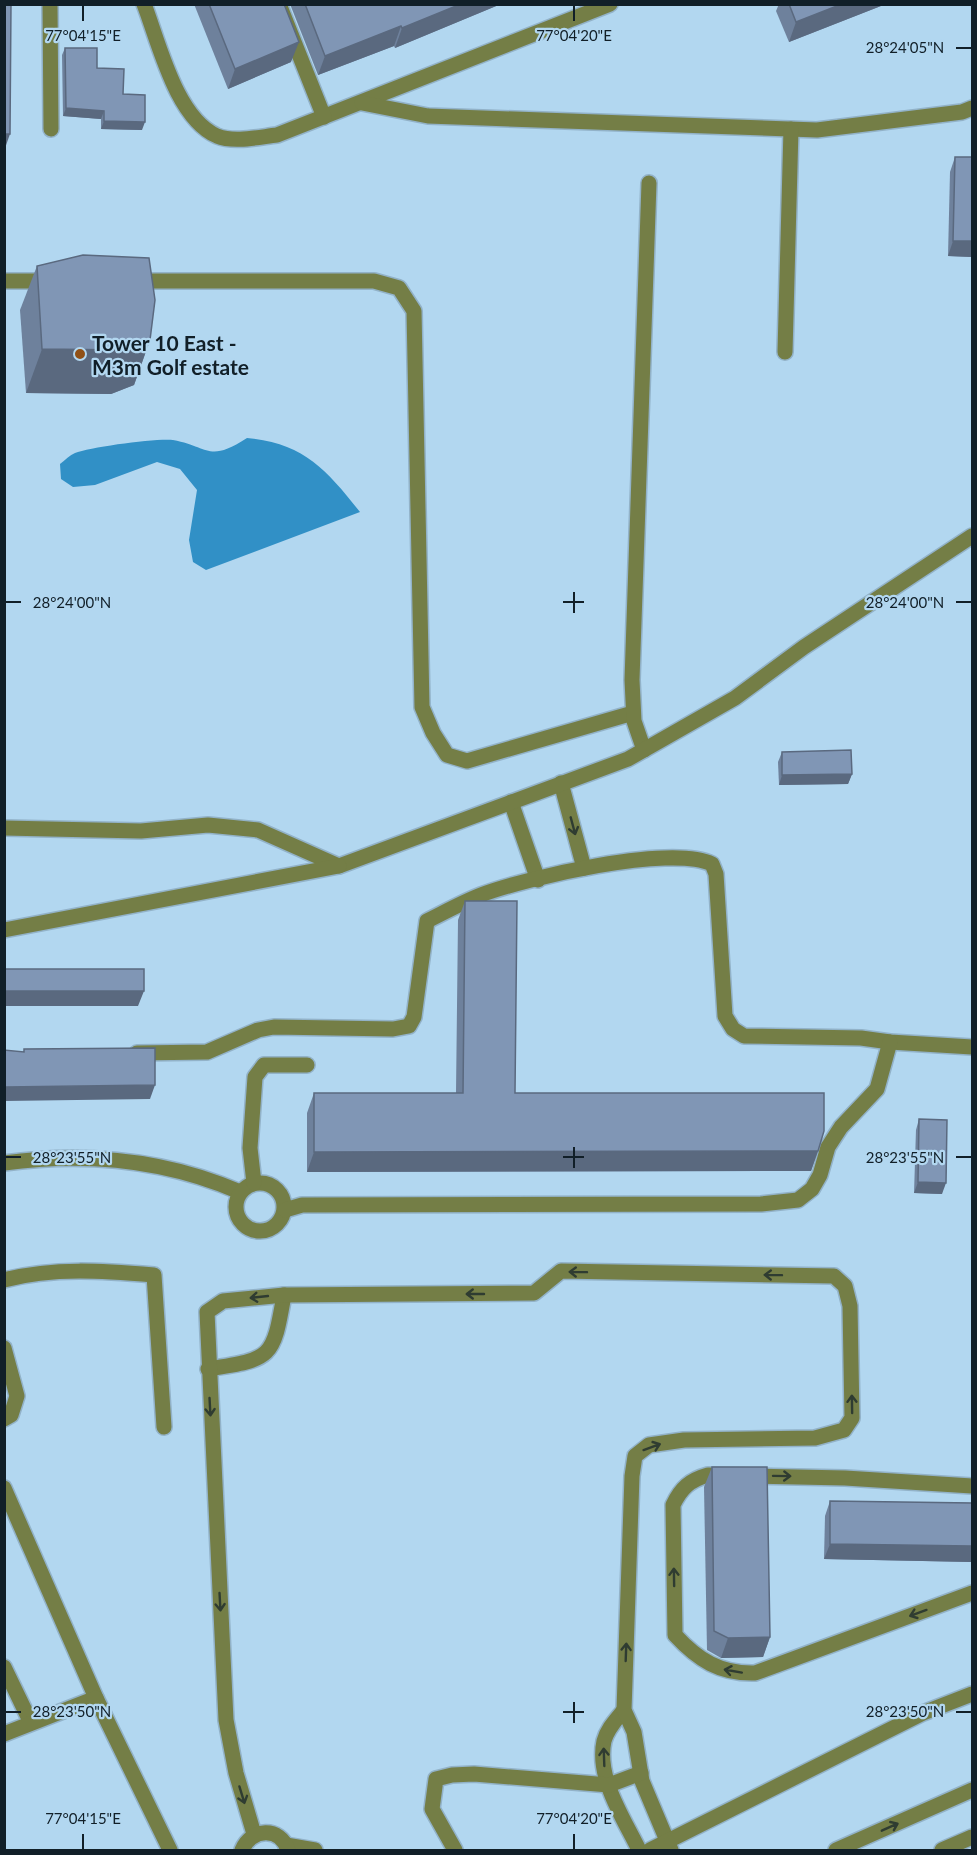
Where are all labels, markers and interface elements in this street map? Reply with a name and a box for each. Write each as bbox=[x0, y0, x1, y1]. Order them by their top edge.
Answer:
text: 77°04'15"E bbox=[45, 26, 121, 44]
text: 77°04'20"E bbox=[536, 26, 612, 44]
text: 28°24'05"N bbox=[866, 38, 944, 56]
place label: Tower 10 East - M3m Golf estate bbox=[92, 330, 249, 379]
marker: Tower 10 East - M3m Golf estate bbox=[73, 347, 87, 361]
text: 28°24'00"N bbox=[33, 593, 111, 611]
text: 28°24'00"N bbox=[866, 593, 944, 611]
one-way arrow bbox=[567, 816, 579, 835]
text: 28°23'55"N bbox=[33, 1148, 111, 1166]
text: 28°23'55"N bbox=[866, 1148, 944, 1166]
one-way arrow bbox=[569, 1266, 589, 1277]
one-way arrow bbox=[764, 1269, 784, 1281]
one-way arrow bbox=[466, 1288, 486, 1300]
one-way arrow bbox=[250, 1292, 270, 1303]
one-way arrow bbox=[846, 1395, 858, 1415]
one-way arrow bbox=[205, 1397, 216, 1417]
one-way arrow bbox=[642, 1440, 660, 1451]
one-way arrow bbox=[772, 1471, 792, 1482]
one-way arrow bbox=[668, 1567, 680, 1587]
one-way arrow bbox=[214, 1592, 225, 1612]
one-way arrow bbox=[909, 1609, 927, 1620]
one-way arrow bbox=[620, 1642, 631, 1662]
one-way arrow bbox=[724, 1666, 744, 1677]
text: 28°23'50"N bbox=[33, 1702, 111, 1720]
text: 28°23'50"N bbox=[866, 1702, 944, 1720]
one-way arrow bbox=[598, 1748, 610, 1768]
one-way arrow bbox=[237, 1785, 248, 1804]
text: 77°04'15"E bbox=[45, 1809, 121, 1827]
text: 77°04'20"E bbox=[536, 1809, 612, 1827]
one-way arrow bbox=[880, 1820, 898, 1832]

